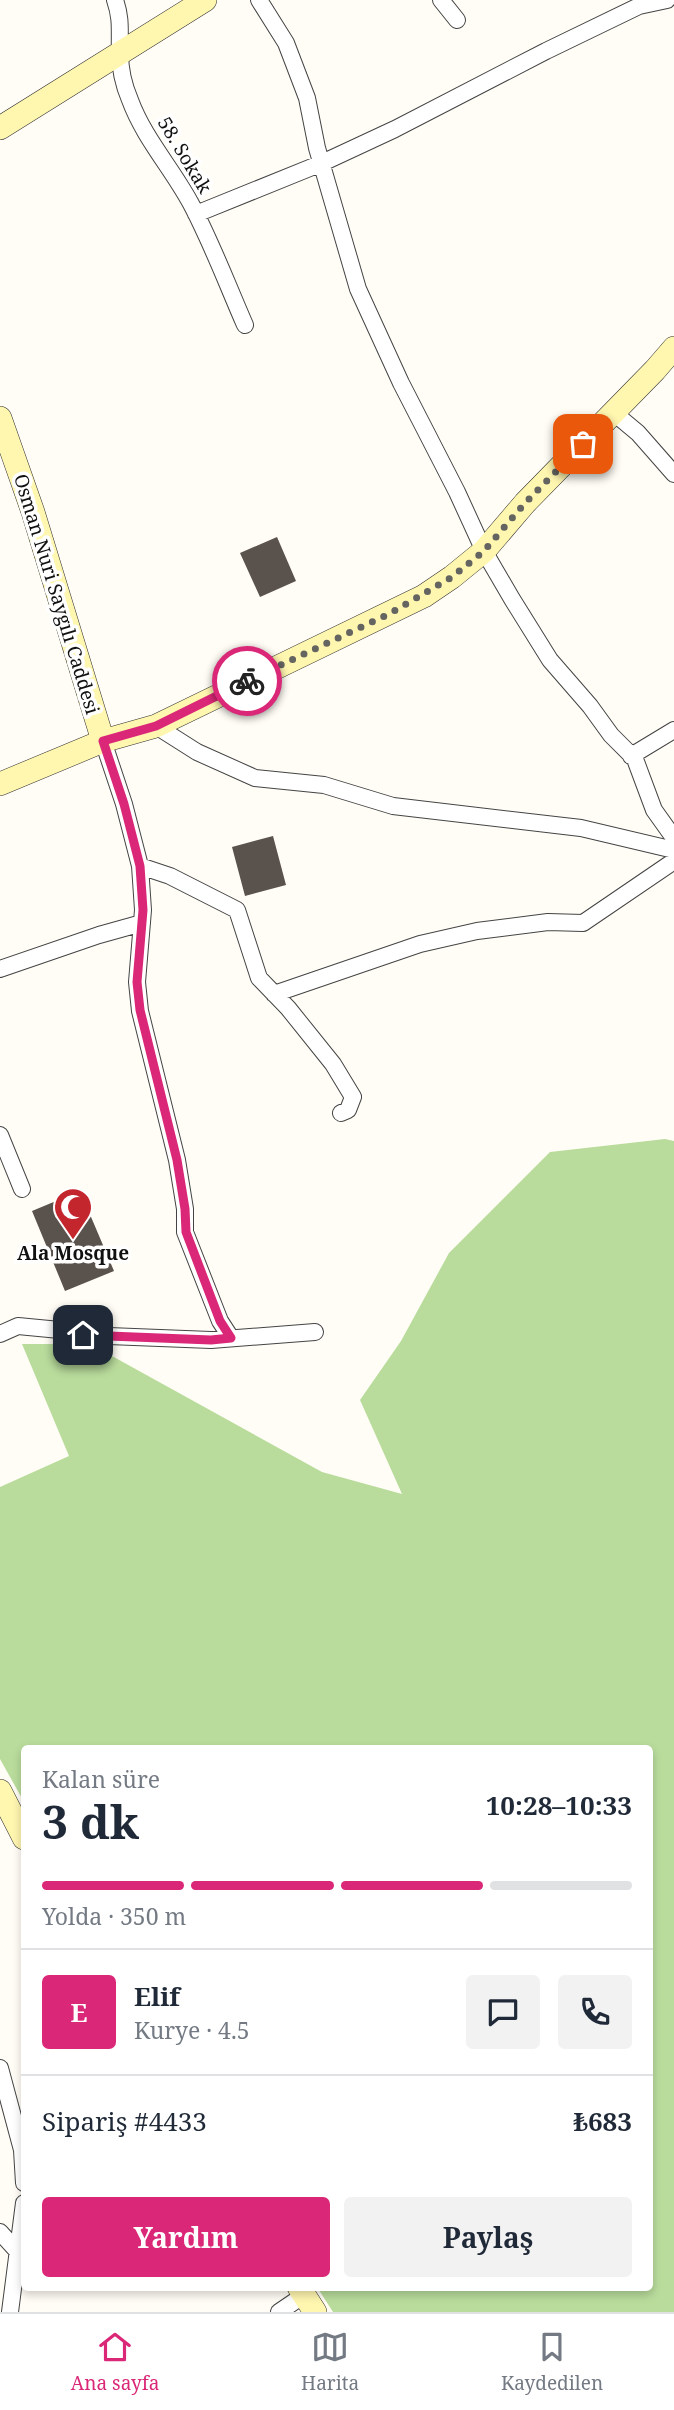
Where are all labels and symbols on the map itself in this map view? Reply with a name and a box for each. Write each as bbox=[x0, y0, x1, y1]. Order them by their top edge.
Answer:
street label: 58. Sokak bbox=[152, 112, 219, 199]
pin bbox=[553, 414, 613, 474]
street label: Osman Nuri Saygılı Caddesi bbox=[8, 471, 106, 717]
courier bbox=[212, 646, 282, 716]
mosque icon: Ala Mosque bbox=[52, 1186, 94, 1241]
place label: Ala Mosque bbox=[17, 1240, 129, 1266]
pin bbox=[53, 1305, 113, 1365]

